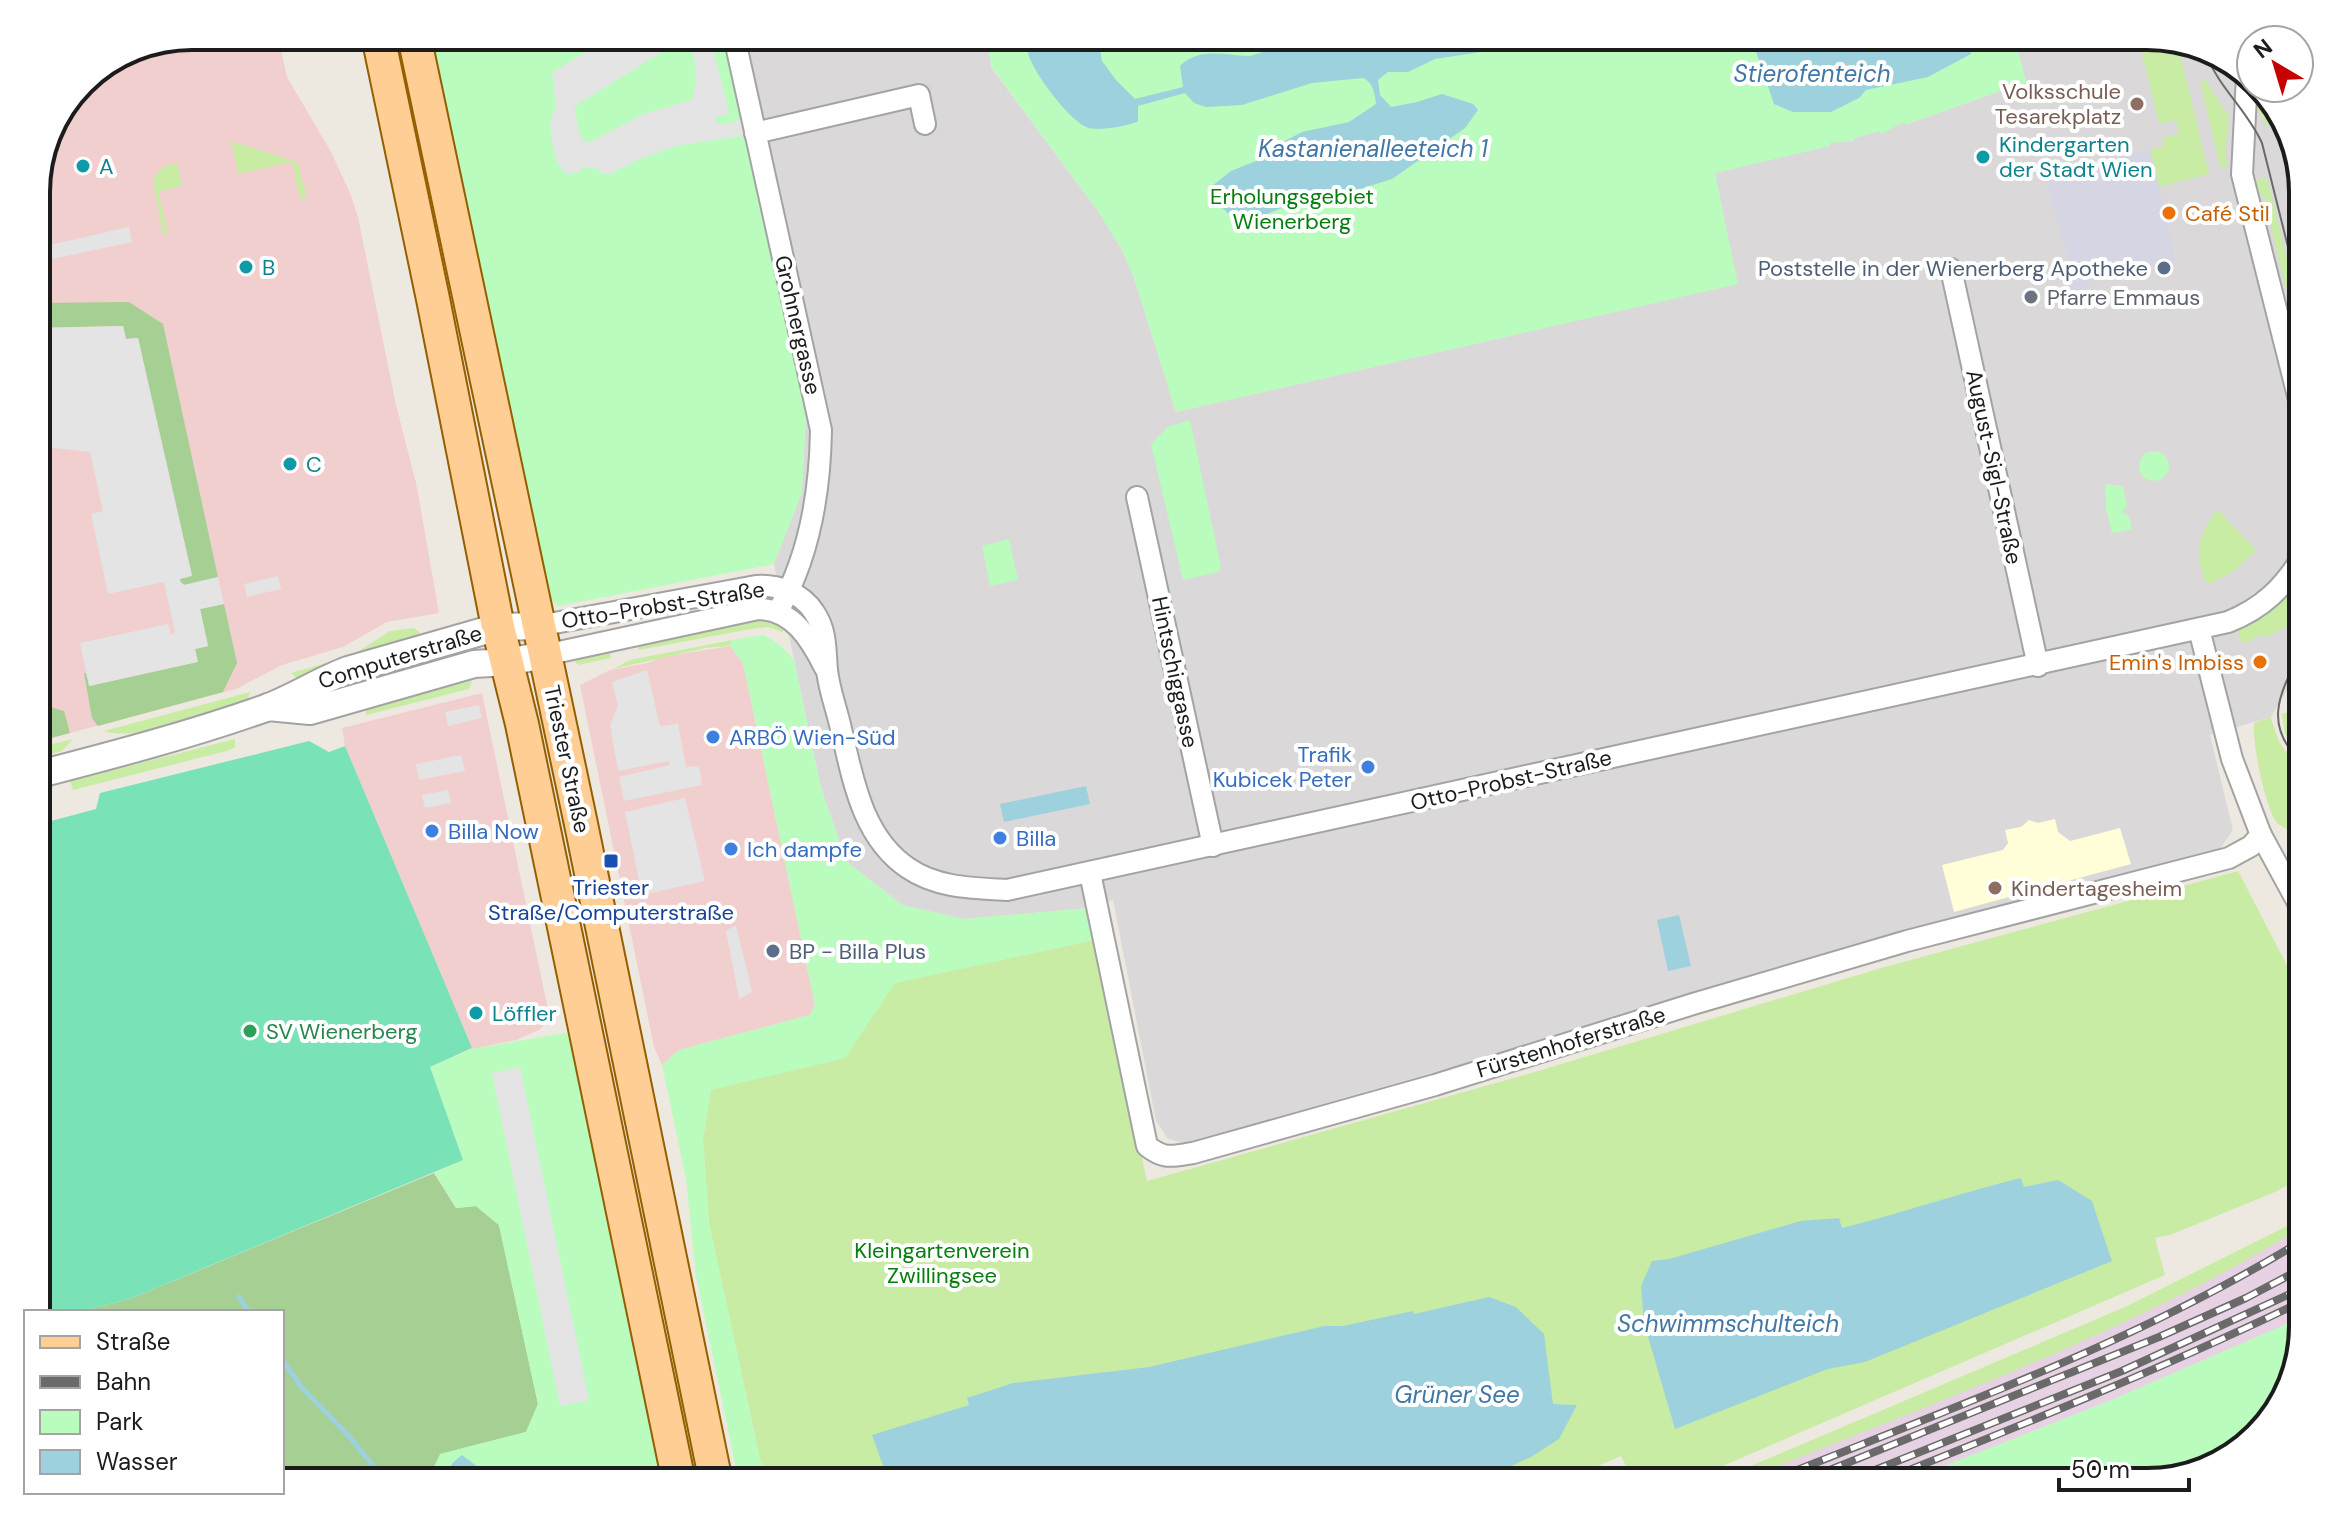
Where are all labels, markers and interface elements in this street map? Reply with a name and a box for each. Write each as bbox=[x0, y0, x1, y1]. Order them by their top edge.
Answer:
north arrow bbox=[2235, 24, 2315, 104]
text: N bbox=[2248, 32, 2278, 65]
water label: Stierofenteich bbox=[1733, 58, 1891, 89]
place label: Volksschule Tesarekplatz bbox=[1995, 77, 2121, 131]
marker: Volksschule Tesarekplatz bbox=[2128, 95, 2146, 113]
place label: Kindergarten der Stadt Wien bbox=[1999, 130, 2153, 184]
water label: Kastanienalleeteich 1 bbox=[1258, 133, 1488, 164]
marker: Kindergarten der Stadt Wien bbox=[1974, 148, 1992, 166]
place label: A bbox=[99, 152, 114, 181]
marker: A bbox=[74, 157, 92, 175]
park label: Erholungsgebiet Wienerberg bbox=[1210, 182, 1374, 236]
place label: Café Stil bbox=[2185, 199, 2270, 228]
marker: Café Stil bbox=[2160, 204, 2178, 222]
place label: B bbox=[262, 253, 275, 282]
street label: Grohnergasse bbox=[768, 253, 828, 397]
place label: Poststelle in der Wienerberg Apotheke bbox=[1758, 254, 2148, 283]
marker: B bbox=[237, 258, 255, 276]
marker: Poststelle in der Wienerberg Apotheke bbox=[2155, 259, 2173, 277]
place label: Pfarre Emmaus bbox=[2047, 283, 2200, 312]
marker: Pfarre Emmaus bbox=[2022, 288, 2040, 306]
street label: August-Sigl-Straße bbox=[1959, 367, 2029, 567]
place label: C bbox=[306, 450, 322, 479]
marker: C bbox=[281, 455, 299, 473]
street label: Otto-Probst-Straße bbox=[559, 575, 767, 635]
street label: Hintschiggasse bbox=[1145, 594, 1205, 750]
street label: Computerstraße bbox=[315, 618, 485, 696]
place label: Emin's Imbiss bbox=[2109, 648, 2244, 677]
marker: Emin's Imbiss bbox=[2251, 653, 2269, 671]
street label: Triester Straße bbox=[537, 682, 597, 836]
place label: ARBÖ Wien-Süd bbox=[729, 723, 896, 752]
marker: ARBÖ Wien-Süd bbox=[704, 728, 722, 746]
place label: Trafik Kubicek Peter bbox=[1213, 740, 1352, 794]
street label: Otto-Probst-Straße bbox=[1408, 743, 1614, 817]
marker: Trafik Kubicek Peter bbox=[1359, 758, 1377, 776]
place label: Billa Now bbox=[448, 817, 539, 846]
marker: Billa Now bbox=[423, 822, 441, 840]
place label: Billa bbox=[1016, 824, 1056, 853]
marker: Billa bbox=[991, 829, 1009, 847]
place label: Ich dampfe bbox=[747, 835, 862, 864]
marker: Ich dampfe bbox=[722, 840, 740, 858]
marker: Triester Straße/Computerstraße bbox=[602, 852, 620, 870]
place label: Triester Straße/Computerstraße bbox=[488, 873, 734, 927]
place label: Kindertagesheim bbox=[2011, 874, 2182, 903]
marker: Kindertagesheim bbox=[1986, 879, 2004, 897]
place label: BP - Billa Plus bbox=[789, 937, 926, 966]
marker: BP - Billa Plus bbox=[764, 942, 782, 960]
place label: Löffler bbox=[492, 999, 557, 1028]
street label: Fürstenhoferstraße bbox=[1473, 999, 1669, 1085]
marker: Löffler bbox=[467, 1004, 485, 1022]
place label: SV Wienerberg bbox=[266, 1017, 418, 1046]
marker: SV Wienerberg bbox=[241, 1022, 259, 1040]
park label: Kleingartenverein Zwillingsee bbox=[854, 1236, 1030, 1290]
water label: Schwimmschulteich bbox=[1617, 1308, 1839, 1339]
legend bbox=[24, 1310, 284, 1494]
text: Straße bbox=[96, 1326, 170, 1357]
text: Bahn bbox=[96, 1366, 151, 1397]
water label: Grüner See bbox=[1394, 1379, 1520, 1410]
text: Park bbox=[96, 1406, 143, 1437]
scale bar bbox=[2059, 1442, 2189, 1492]
text: Wasser bbox=[96, 1446, 178, 1477]
text: 50 m bbox=[2071, 1454, 2130, 1485]

